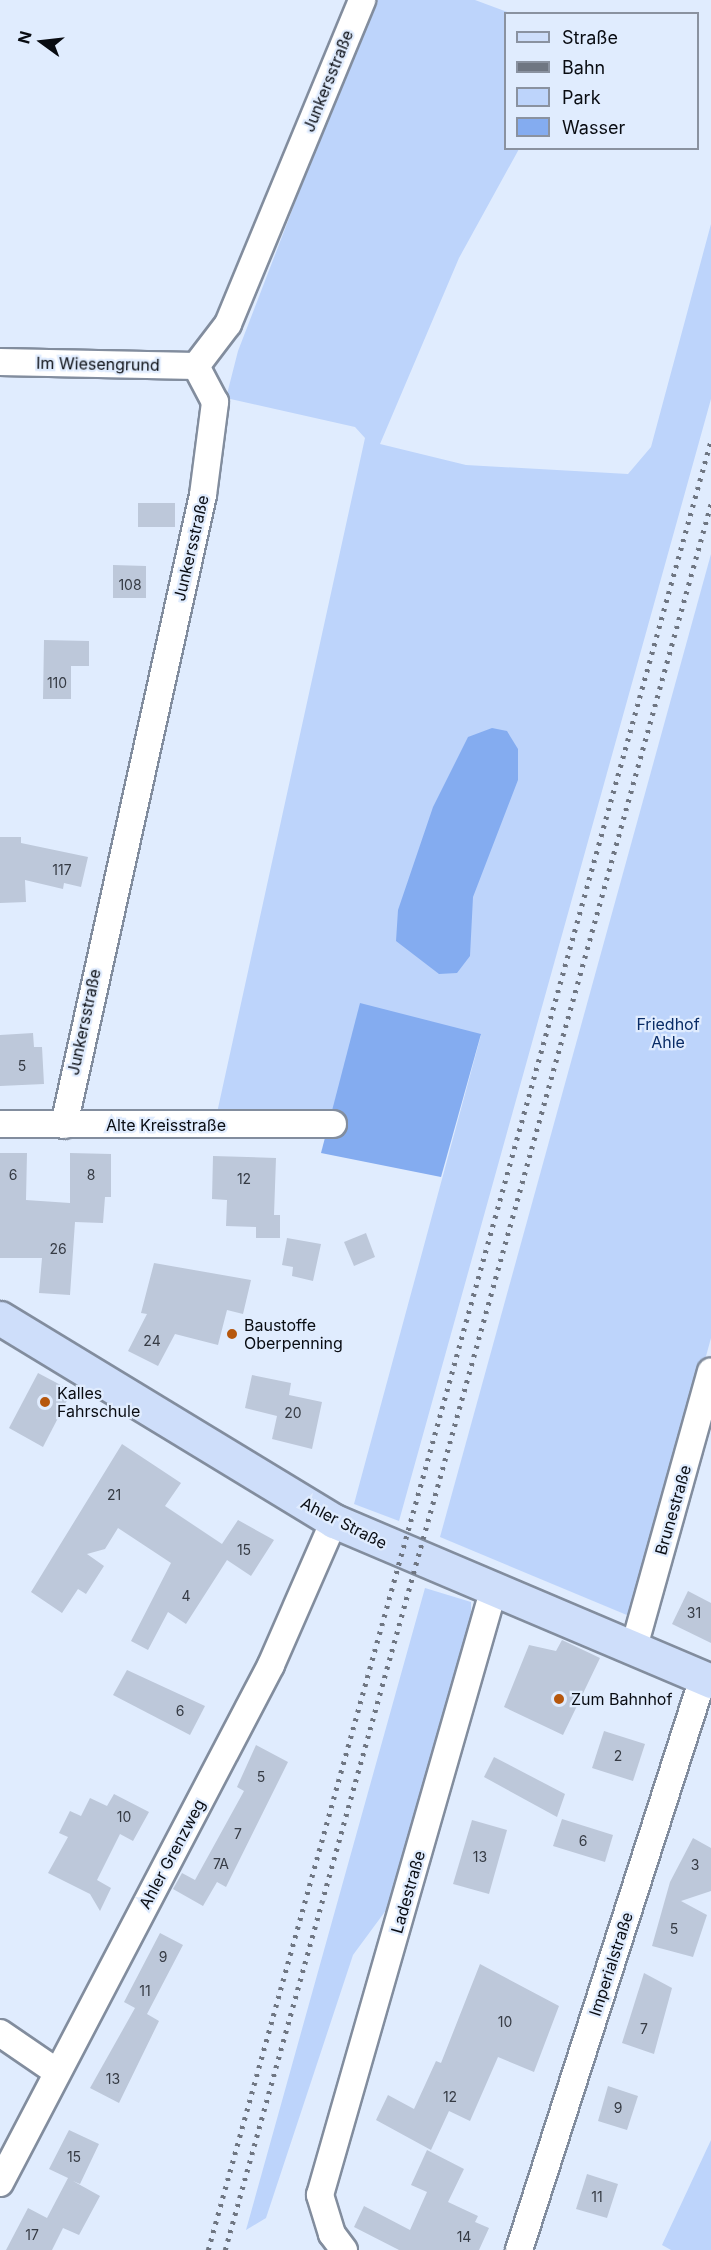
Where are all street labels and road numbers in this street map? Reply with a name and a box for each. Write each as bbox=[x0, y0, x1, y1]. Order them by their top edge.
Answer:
street label: Junkersstraße bbox=[299, 27, 357, 135]
street label: Im Wiesengrund bbox=[36, 353, 160, 375]
street label: Junkersstraße bbox=[169, 493, 213, 603]
street label: Junkersstraße bbox=[63, 967, 105, 1077]
street label: Alte Kreisstraße bbox=[106, 1115, 226, 1135]
street label: Brunestraße bbox=[651, 1463, 695, 1557]
street label: Ahler Straße bbox=[298, 1493, 390, 1553]
street label: Ahler Grenzweg bbox=[135, 1796, 209, 1912]
street label: Ladestraße bbox=[387, 1848, 429, 1936]
street label: Imperialstraße bbox=[585, 1910, 637, 2018]

